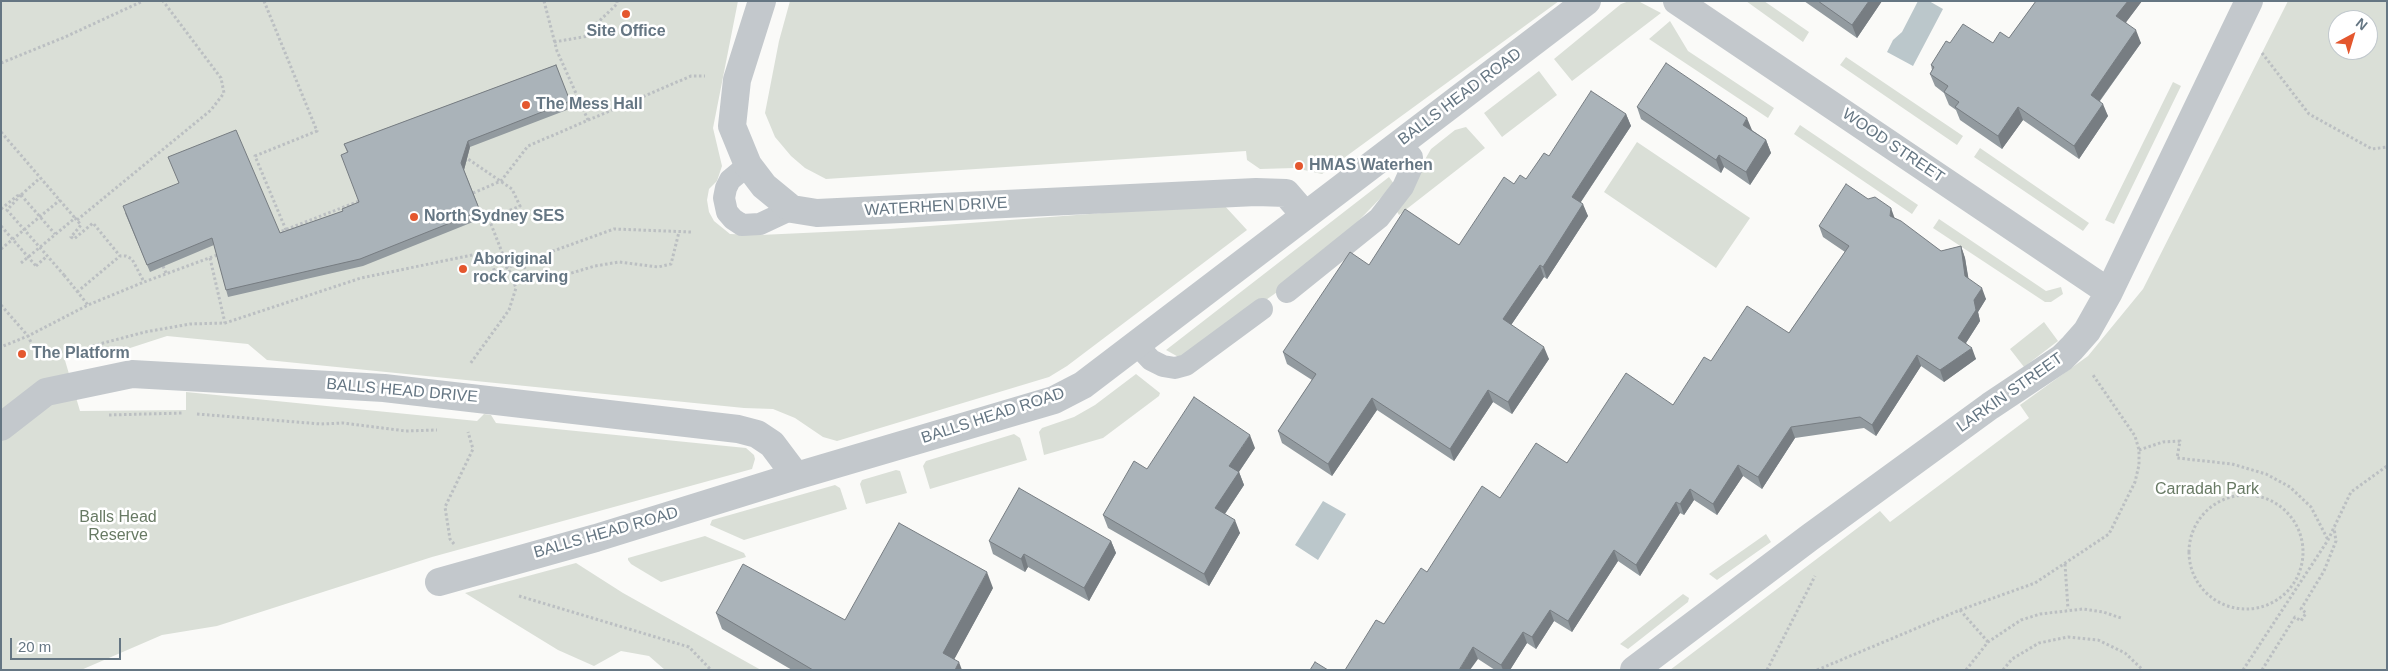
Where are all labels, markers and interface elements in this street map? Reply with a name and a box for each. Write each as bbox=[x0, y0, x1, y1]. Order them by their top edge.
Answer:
marker: Site Office bbox=[620, 8, 632, 20]
north arrow bbox=[2328, 10, 2378, 60]
text: N bbox=[2353, 15, 2371, 34]
place label: Site Office bbox=[586, 22, 666, 42]
street label: BALLS HEAD ROAD bbox=[1395, 44, 1525, 150]
place label: The Mess Hall bbox=[536, 95, 643, 115]
marker: The Mess Hall bbox=[520, 99, 532, 111]
street label: WOOD STREET bbox=[1838, 105, 1948, 187]
place label: HMAS Waterhen bbox=[1309, 156, 1433, 176]
marker: HMAS Waterhen bbox=[1293, 160, 1305, 172]
street label: WATERHEN DRIVE bbox=[864, 194, 1008, 220]
place label: North Sydney SES bbox=[424, 207, 564, 227]
marker: North Sydney SES bbox=[408, 211, 420, 223]
place label: Aboriginal rock carving bbox=[473, 250, 568, 288]
marker: Aboriginal rock carving bbox=[457, 263, 469, 275]
place label: The Platform bbox=[32, 344, 130, 364]
marker: The Platform bbox=[16, 348, 28, 360]
street label: LARKIN STREET bbox=[1953, 349, 2067, 437]
street label: BALLS HEAD DRIVE bbox=[325, 375, 479, 407]
street label: BALLS HEAD ROAD bbox=[919, 384, 1067, 448]
park label: Carradah Park bbox=[2155, 480, 2259, 500]
street label: BALLS HEAD ROAD bbox=[532, 503, 680, 563]
park label: Balls Head Reserve bbox=[79, 508, 157, 546]
scale bar bbox=[12, 628, 124, 660]
text: 20 m bbox=[18, 638, 51, 655]

